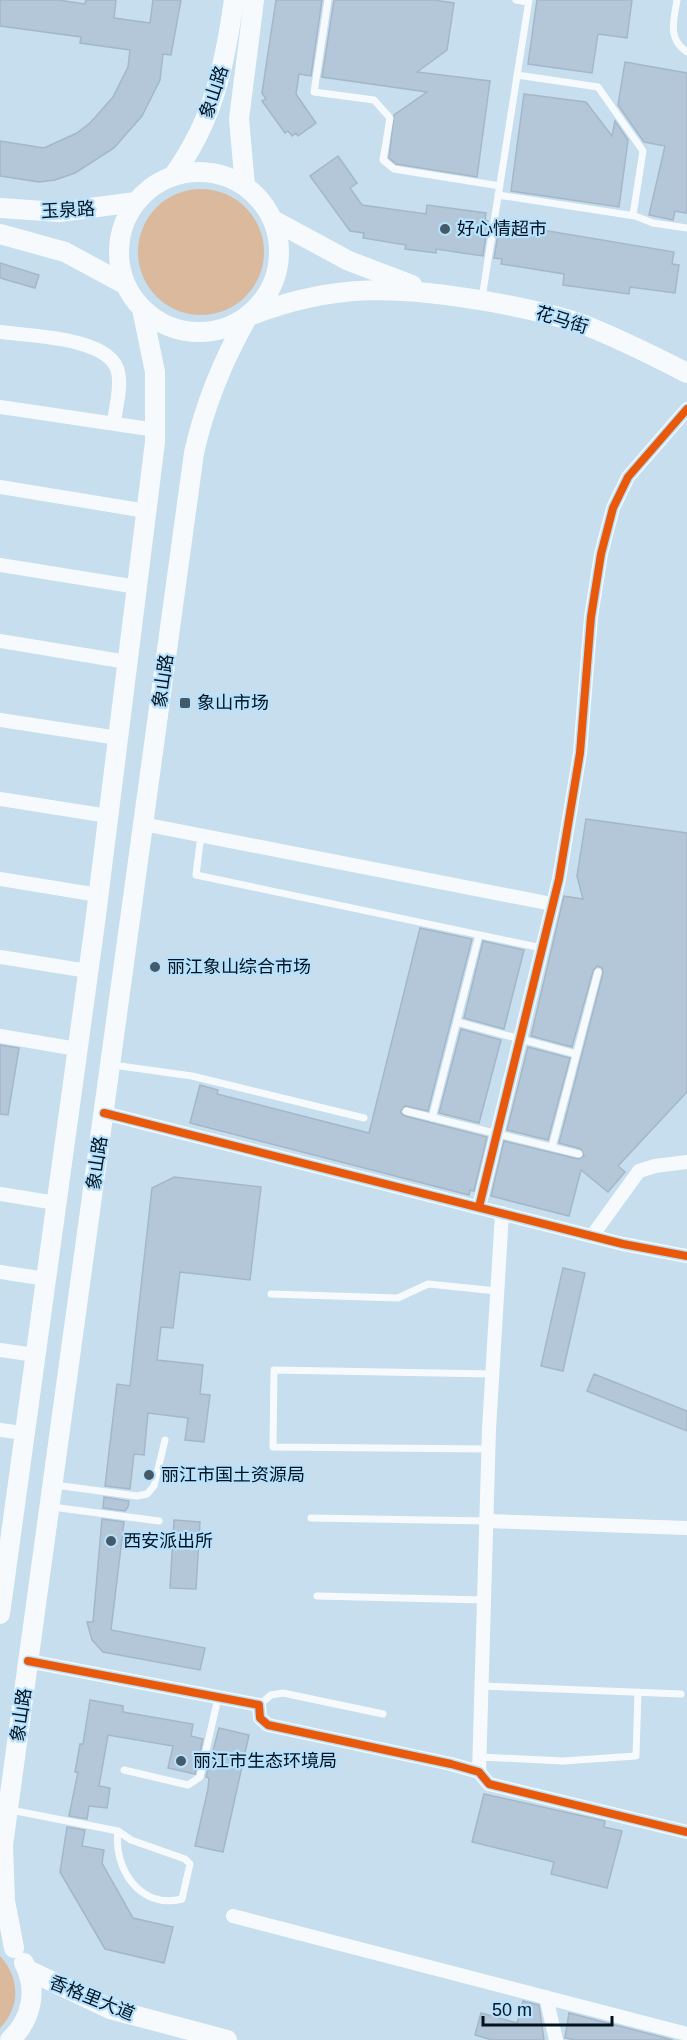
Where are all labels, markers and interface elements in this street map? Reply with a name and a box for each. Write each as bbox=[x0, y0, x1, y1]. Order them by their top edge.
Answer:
street label: 象山路 bbox=[196, 63, 232, 121]
street label: 玉泉路 bbox=[41, 199, 95, 221]
place label: 好心情超市 bbox=[457, 219, 547, 239]
marker: 好心情超市 bbox=[438, 222, 452, 236]
street label: 花马街 bbox=[533, 303, 591, 337]
street label: 象山路 bbox=[149, 653, 177, 709]
place label: 象山市场 bbox=[197, 693, 269, 713]
marker: 象山市场 bbox=[178, 696, 192, 710]
place label: 丽江象山综合市场 bbox=[167, 957, 311, 977]
marker: 丽江象山综合市场 bbox=[148, 960, 162, 974]
street label: 象山路 bbox=[83, 1135, 111, 1191]
place label: 丽江市国土资源局 bbox=[161, 1465, 305, 1485]
marker: 丽江市国土资源局 bbox=[142, 1468, 156, 1482]
place label: 西安派出所 bbox=[123, 1531, 213, 1551]
marker: 西安派出所 bbox=[104, 1534, 118, 1548]
street label: 象山路 bbox=[7, 1687, 35, 1743]
place label: 丽江市生态环境局 bbox=[193, 1751, 337, 1771]
marker: 丽江市生态环境局 bbox=[174, 1754, 188, 1768]
street label: 香格里大道 bbox=[47, 1972, 137, 2024]
scale bar bbox=[483, 1989, 612, 2027]
text: 50 m bbox=[492, 2000, 532, 2020]

